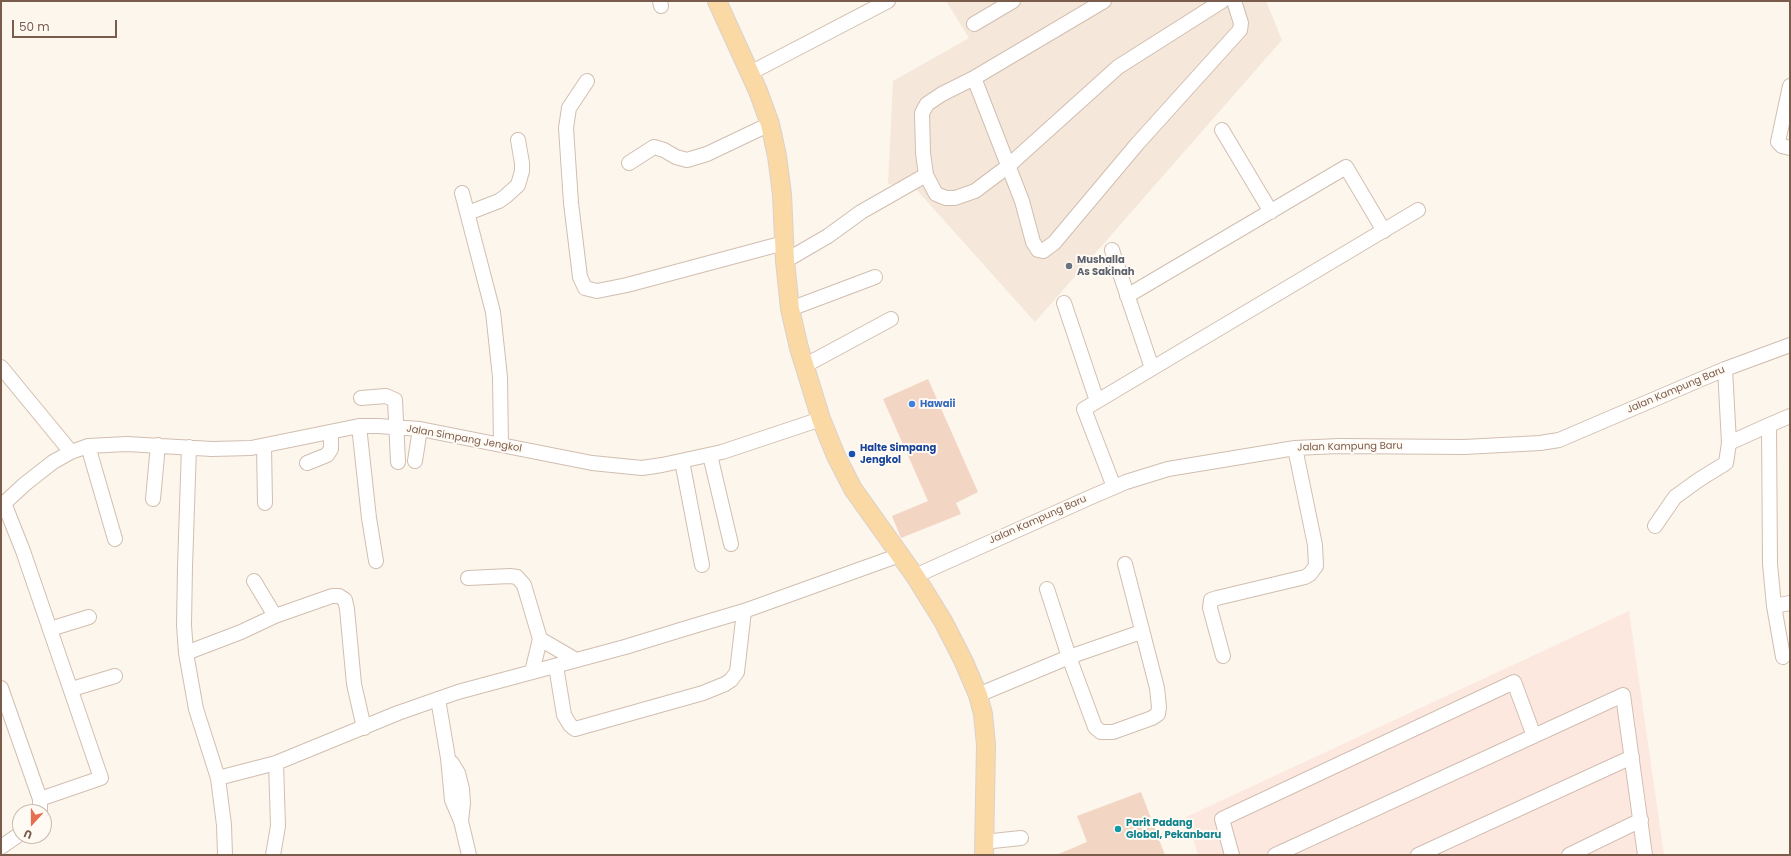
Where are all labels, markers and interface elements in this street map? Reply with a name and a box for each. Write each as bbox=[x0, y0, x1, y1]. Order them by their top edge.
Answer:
scale bar bbox=[14, 12, 119, 38]
text: 50 m bbox=[19, 18, 50, 35]
place label: Mushalla As Sakinah bbox=[1077, 254, 1134, 278]
marker: Mushalla As Sakinah bbox=[1064, 261, 1074, 271]
street label: Jalan Kampung Baru bbox=[1625, 364, 1727, 416]
place label: Hawaii bbox=[920, 398, 955, 410]
marker: Hawaii bbox=[907, 399, 917, 409]
street label: Jalan Simpang Jengkol bbox=[405, 423, 523, 455]
street label: Jalan Kampung Baru bbox=[1297, 440, 1403, 454]
place label: Halte Simpang Jengkol bbox=[860, 442, 936, 466]
marker: Halte Simpang Jengkol bbox=[847, 449, 857, 459]
street label: Jalan Kampung Baru bbox=[987, 493, 1089, 547]
north arrow bbox=[12, 804, 52, 844]
place label: Parit Padang Global, Pekanbaru bbox=[1126, 817, 1221, 840]
marker: Parit Padang Global, Pekanbaru bbox=[1113, 824, 1123, 834]
text: U bbox=[22, 825, 35, 843]

